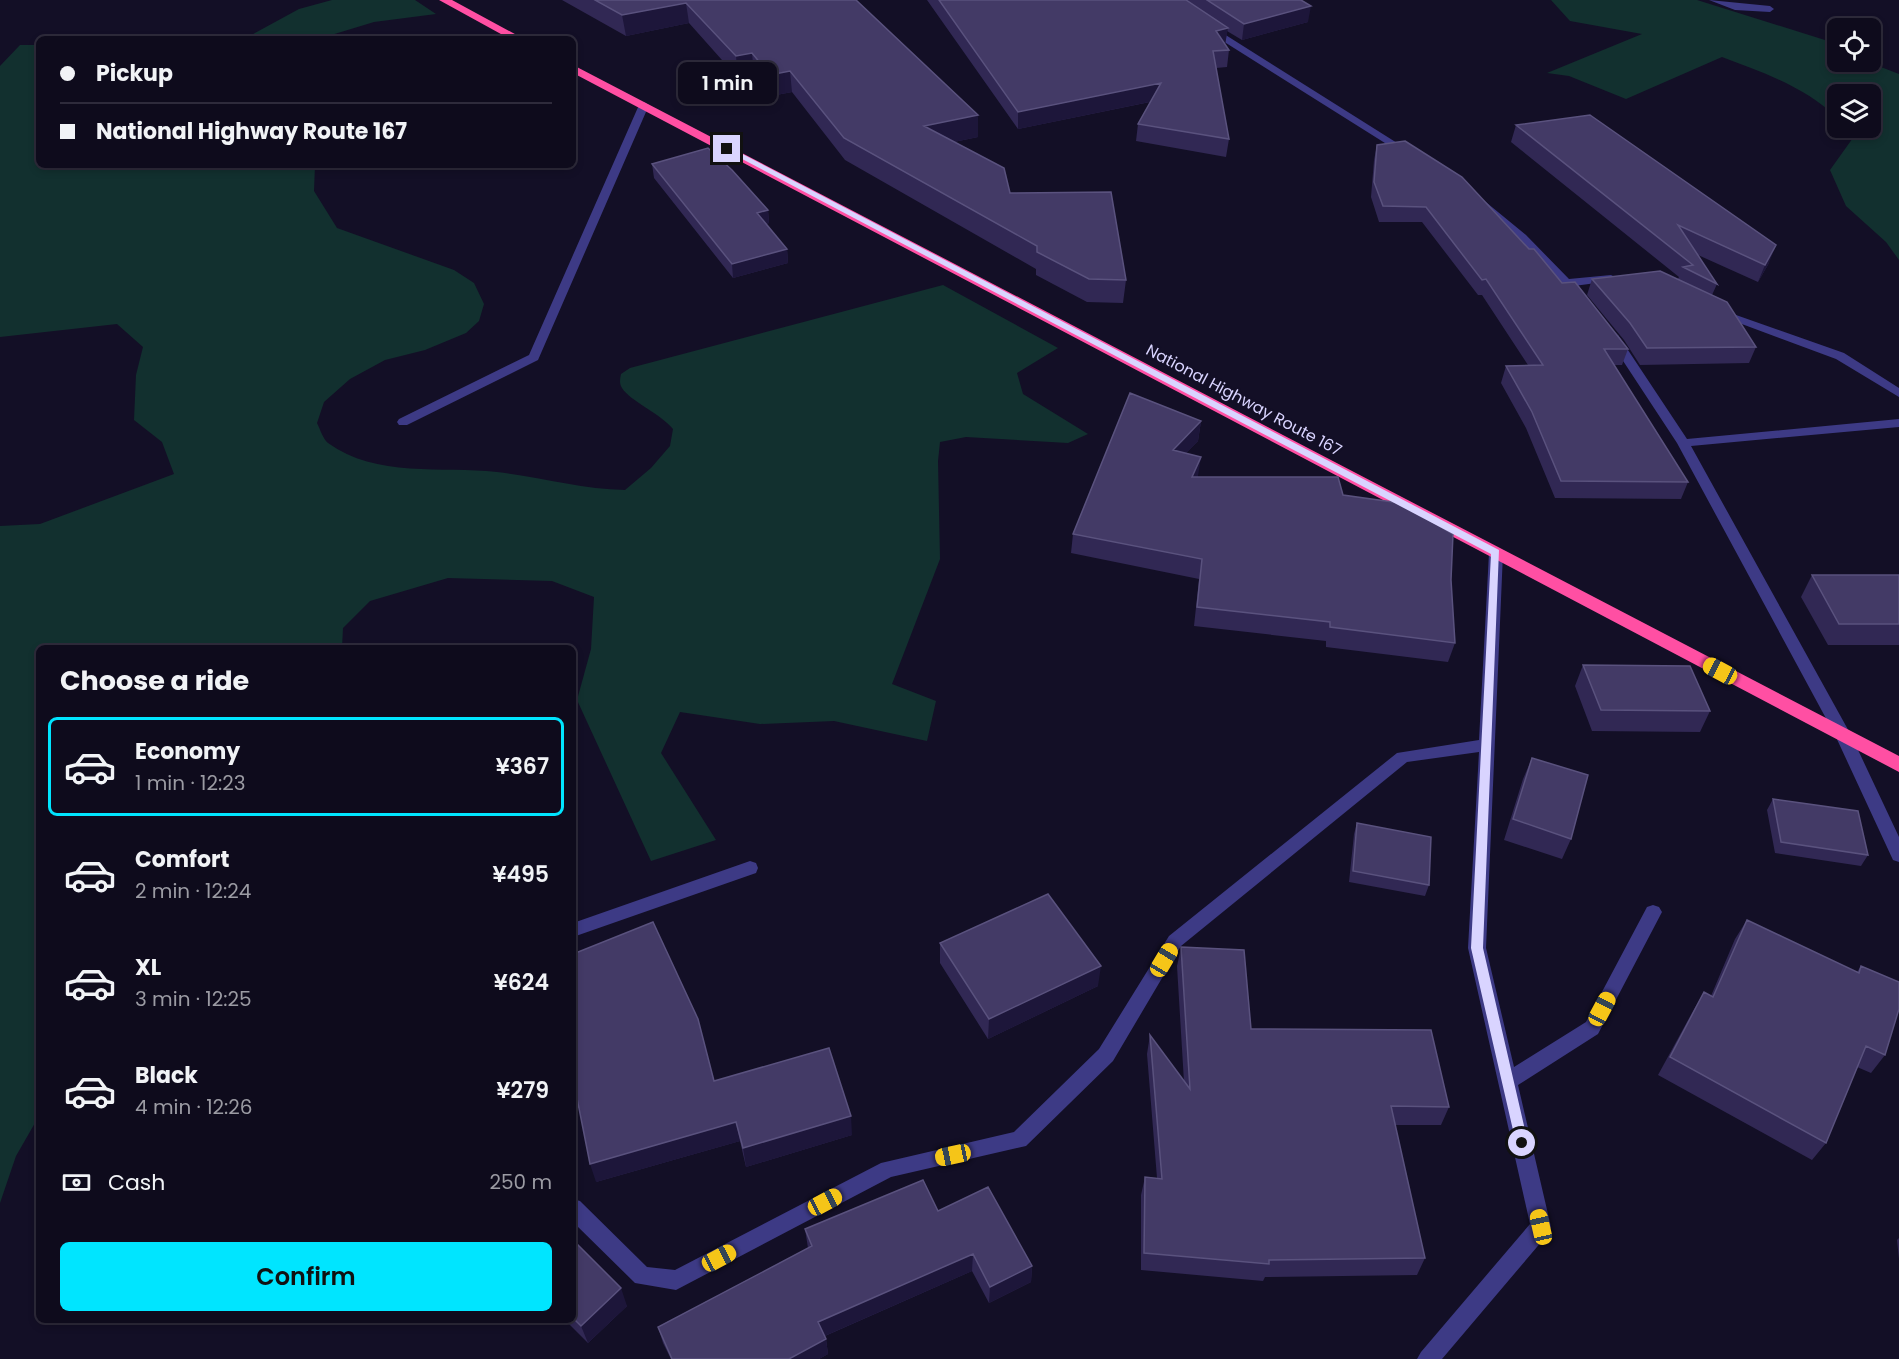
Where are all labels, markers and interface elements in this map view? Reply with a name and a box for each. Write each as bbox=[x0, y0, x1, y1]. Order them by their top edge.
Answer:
map controls bbox=[1827, 18, 1881, 138]
button: locate bbox=[1827, 18, 1881, 72]
text: Pickup bbox=[96, 58, 173, 89]
callout: 1 min bbox=[678, 62, 777, 104]
text: 1 min bbox=[702, 69, 753, 97]
button: layers bbox=[1827, 84, 1881, 138]
text: National Highway Route 167 bbox=[96, 116, 407, 147]
route end bbox=[713, 135, 740, 162]
street label: National Highway Route 167 bbox=[1142, 338, 1346, 462]
car bbox=[1700, 655, 1740, 687]
text: Choose a ride bbox=[60, 662, 249, 699]
text: Economy bbox=[135, 736, 240, 767]
icon: car bbox=[63, 740, 117, 794]
text: ¥367 bbox=[496, 751, 549, 782]
text: 1 min · 12:23 bbox=[135, 769, 245, 797]
text: Comfort bbox=[135, 844, 229, 875]
icon: car bbox=[63, 848, 117, 902]
text: ¥495 bbox=[493, 859, 549, 890]
text: 2 min · 12:24 bbox=[135, 877, 251, 905]
car bbox=[1147, 940, 1181, 980]
text: XL bbox=[135, 952, 161, 983]
icon: car bbox=[63, 956, 117, 1010]
text: ¥624 bbox=[494, 967, 549, 998]
text: 3 min · 12:25 bbox=[135, 985, 252, 1013]
car bbox=[1586, 989, 1618, 1029]
text: Black bbox=[135, 1060, 198, 1091]
icon: car bbox=[63, 1064, 117, 1118]
text: ¥279 bbox=[497, 1075, 549, 1106]
text: 4 min · 12:26 bbox=[135, 1093, 253, 1121]
route start bbox=[1508, 1129, 1535, 1156]
car bbox=[934, 1142, 972, 1168]
icon: cash bbox=[60, 1166, 93, 1199]
text: Cash bbox=[108, 1167, 165, 1198]
text: 250 m bbox=[489, 1168, 552, 1196]
car bbox=[805, 1186, 845, 1218]
car bbox=[1528, 1207, 1554, 1247]
button: Confirm bbox=[60, 1242, 552, 1311]
car bbox=[699, 1242, 739, 1274]

